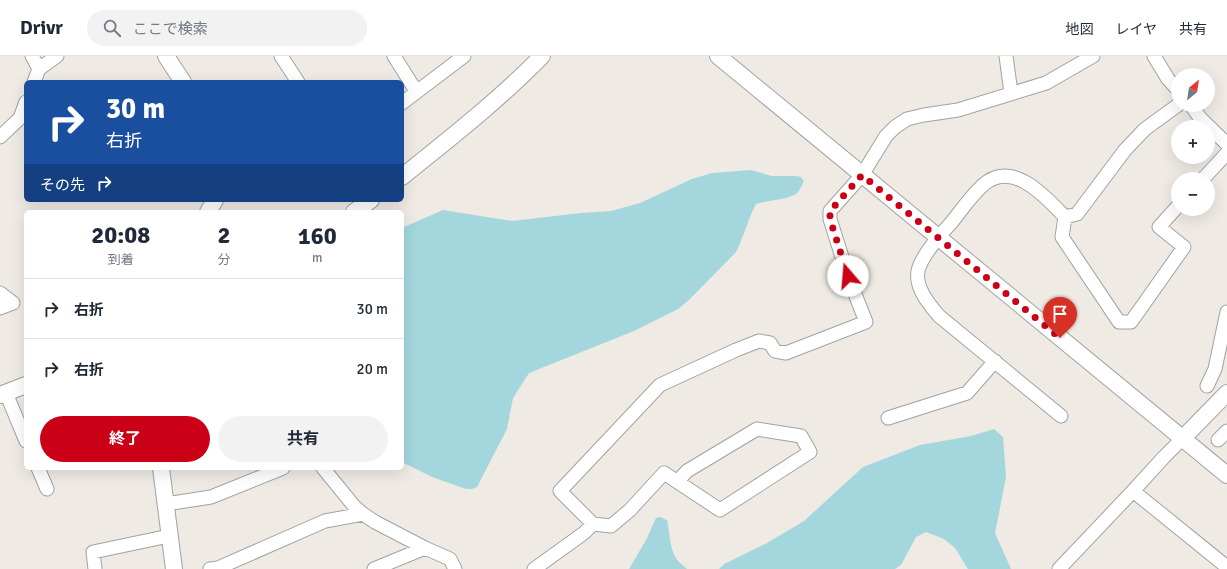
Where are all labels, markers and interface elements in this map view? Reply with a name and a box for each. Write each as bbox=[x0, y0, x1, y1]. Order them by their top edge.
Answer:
search box bbox=[87, 10, 367, 46]
text: Drivr bbox=[20, 16, 63, 40]
icon: search bbox=[101, 17, 123, 39]
text: ここで検索 bbox=[133, 20, 208, 38]
text: 地図 bbox=[1065, 21, 1093, 38]
text: レイヤ bbox=[1115, 21, 1157, 38]
text: 共有 bbox=[1179, 21, 1207, 38]
north arrow bbox=[1171, 68, 1215, 112]
map controls bbox=[1171, 68, 1215, 216]
text: 30 m bbox=[106, 92, 165, 126]
icon: right bbox=[40, 96, 92, 148]
button: + bbox=[1171, 120, 1215, 164]
text: 右折 bbox=[106, 130, 142, 152]
icon: right bbox=[93, 172, 115, 194]
button: − bbox=[1171, 172, 1215, 216]
text: その先 bbox=[40, 176, 85, 194]
text: 20:08 bbox=[91, 220, 150, 250]
text: 2 bbox=[218, 220, 230, 250]
text: 160 bbox=[298, 221, 337, 251]
text: m bbox=[312, 250, 322, 266]
text: 到着 bbox=[108, 252, 134, 268]
text: 分 bbox=[217, 252, 231, 268]
position arrow bbox=[827, 255, 869, 297]
pin bbox=[1043, 297, 1077, 338]
icon: right bbox=[40, 298, 62, 320]
text: 30 m bbox=[357, 300, 388, 318]
text: 右折 bbox=[74, 301, 104, 319]
icon: arrive bbox=[1049, 303, 1071, 325]
icon: right bbox=[40, 358, 62, 380]
text: 20 m bbox=[357, 360, 388, 378]
text: 右折 bbox=[74, 361, 104, 379]
button: 終了 bbox=[40, 416, 210, 462]
button: 共有 bbox=[218, 416, 388, 462]

